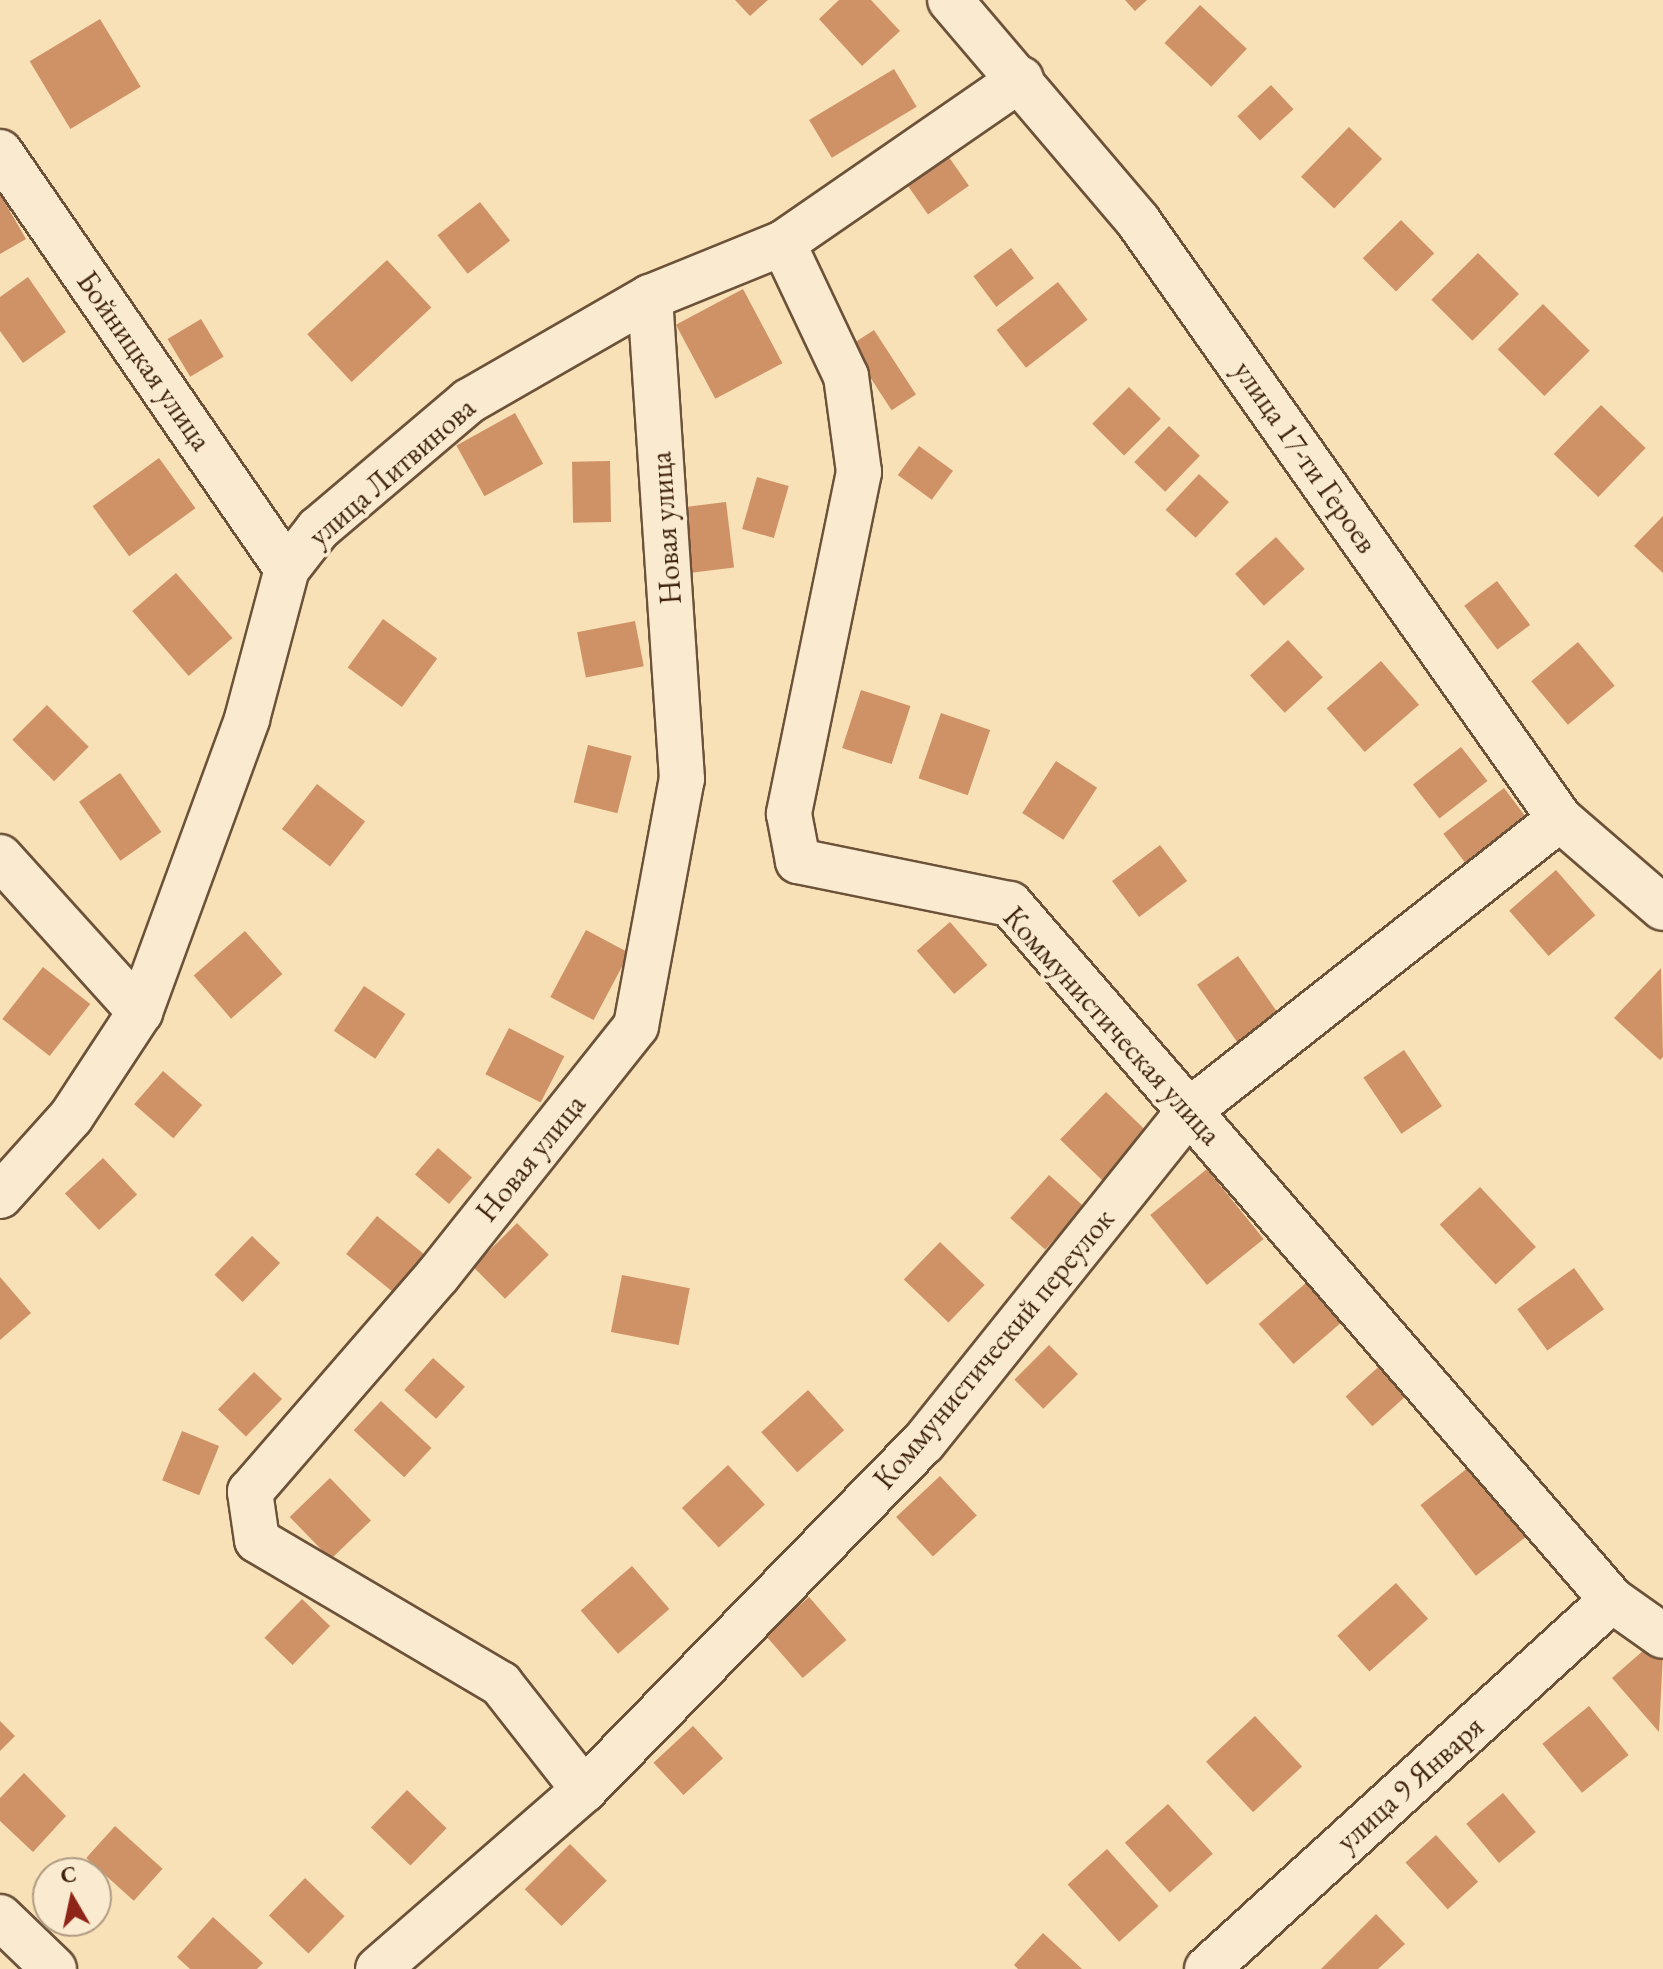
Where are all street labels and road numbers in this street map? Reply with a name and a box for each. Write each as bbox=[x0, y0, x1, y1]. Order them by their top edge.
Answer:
street label: Бойницкая улица bbox=[69, 264, 219, 458]
street label: улица 17-ти Героев bbox=[1225, 354, 1385, 560]
street label: улица Литвинова bbox=[301, 390, 483, 554]
street label: Новая улица bbox=[643, 450, 689, 606]
street label: Коммунистическая улица bbox=[996, 899, 1228, 1153]
street label: Новая улица bbox=[469, 1087, 593, 1229]
street label: Коммунистический переулок bbox=[866, 1201, 1122, 1497]
street label: улица 9 Января bbox=[1329, 1709, 1491, 1859]

